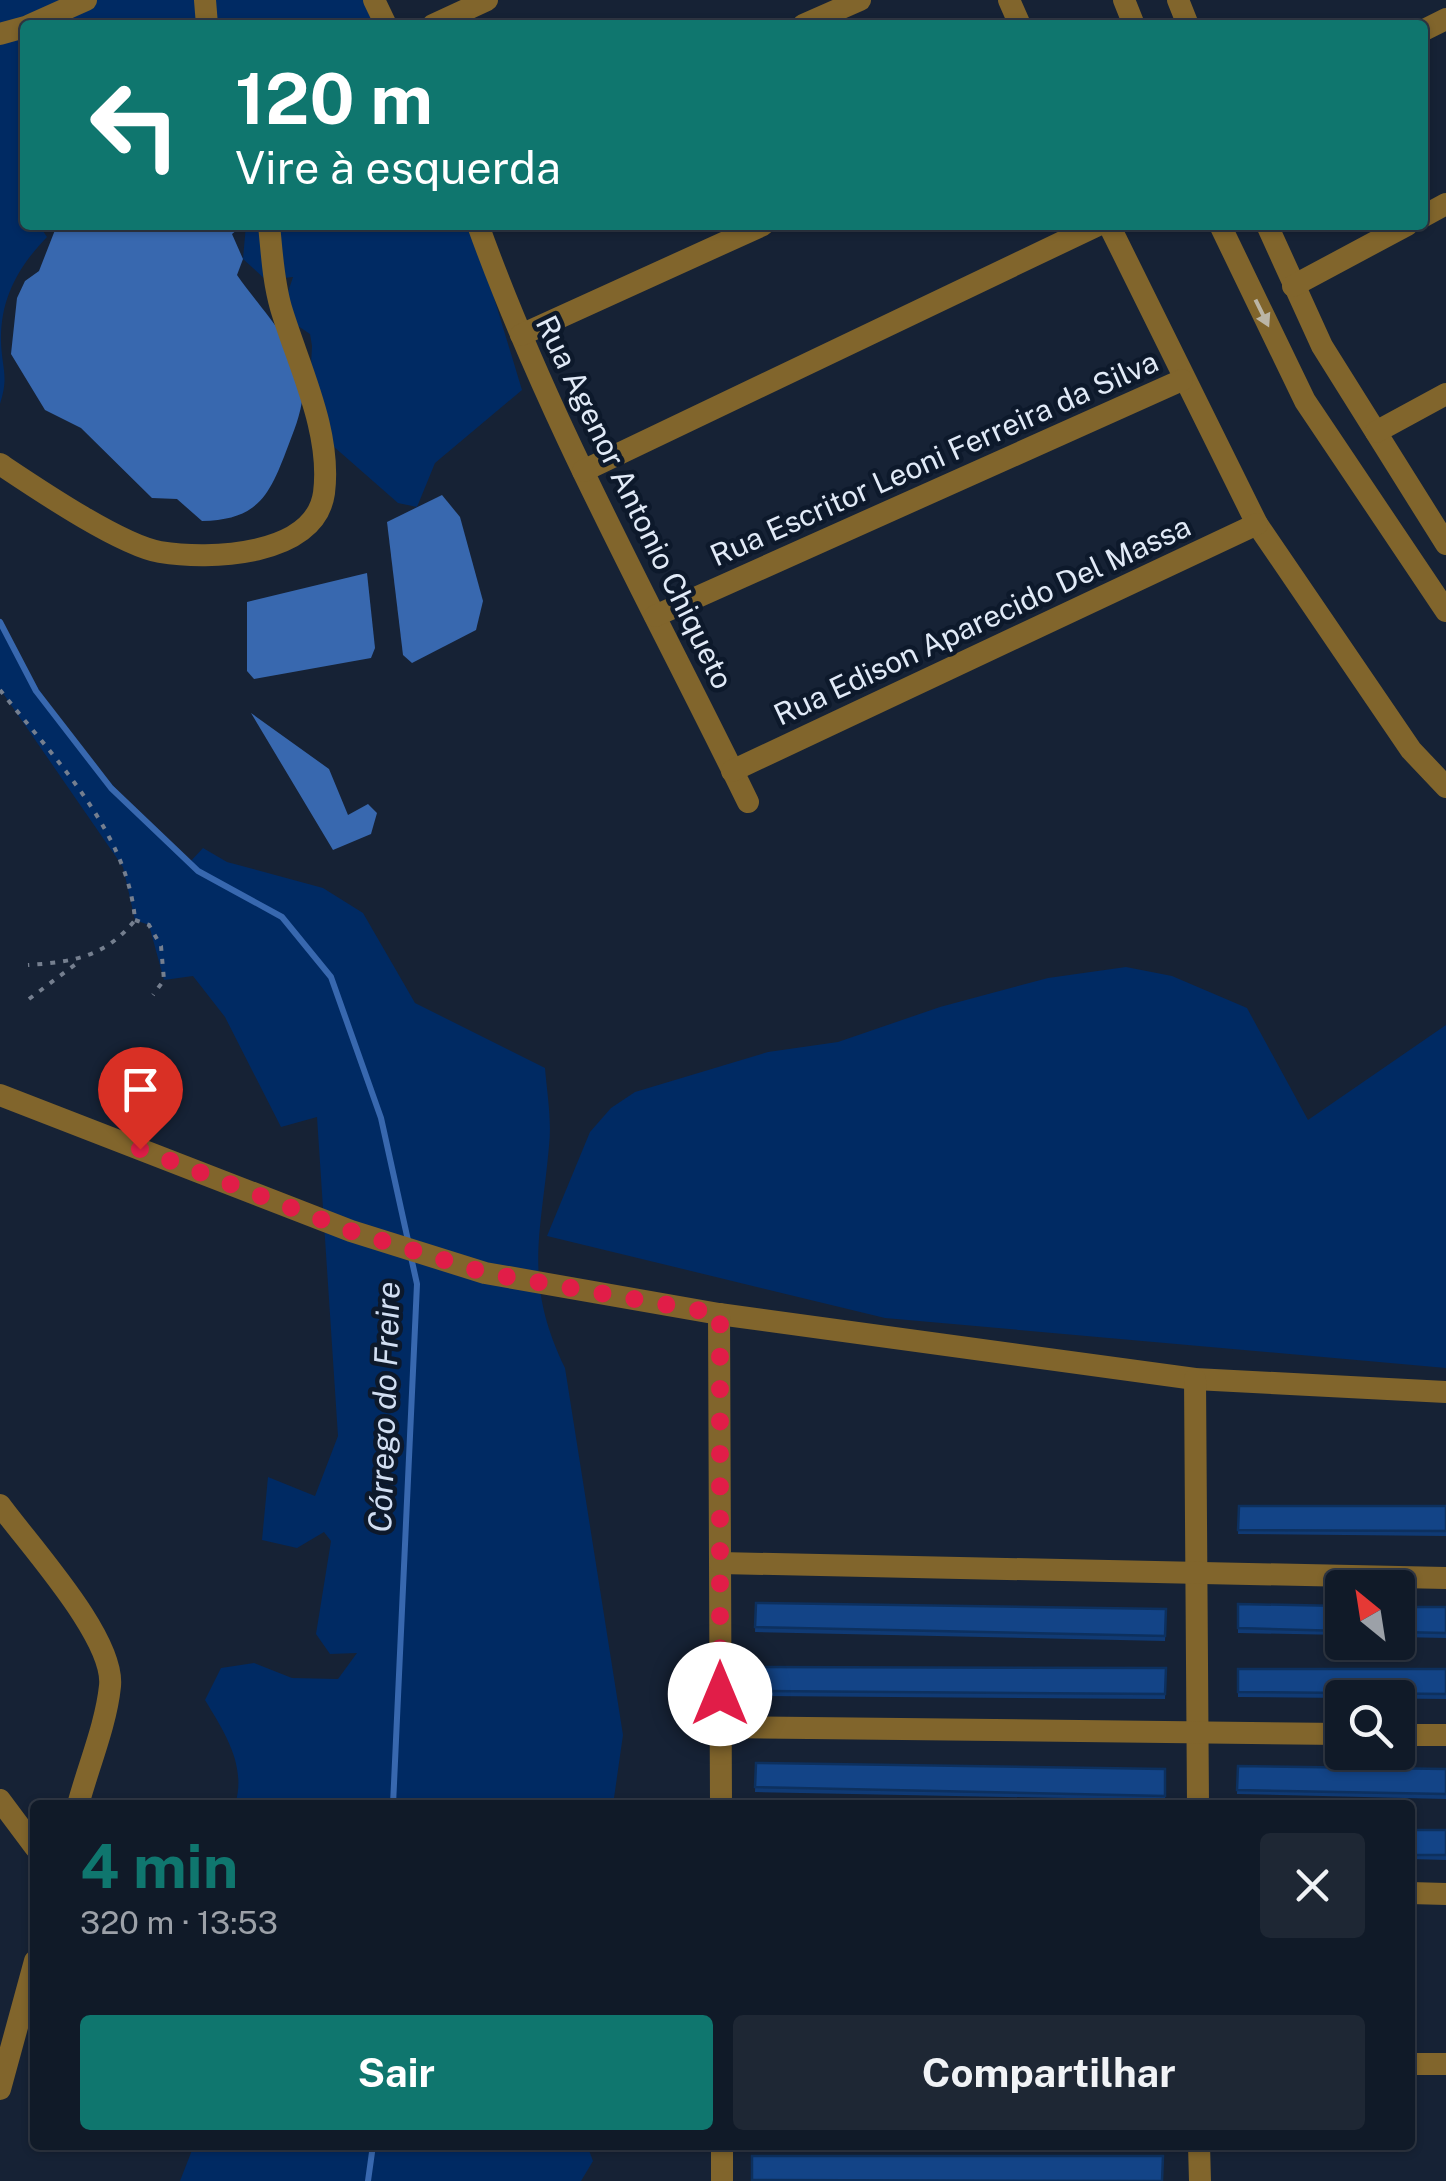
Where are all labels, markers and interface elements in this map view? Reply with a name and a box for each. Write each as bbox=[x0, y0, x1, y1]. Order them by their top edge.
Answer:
text: 120 m bbox=[235, 57, 433, 140]
icon: left bbox=[70, 60, 200, 190]
text: Vire à esquerda bbox=[235, 141, 561, 194]
one-way arrow bbox=[1254, 299, 1271, 328]
street label: Rua Agenor Antonio Chiqueto bbox=[529, 309, 741, 695]
street label: Rua Escritor Leoni Ferreira da Silva bbox=[705, 343, 1163, 573]
street label: Rua Edison Aparecido Del Massa bbox=[768, 507, 1196, 733]
pin bbox=[98, 1047, 183, 1150]
icon: arrive bbox=[113, 1062, 168, 1117]
water label: Córrego do Freire bbox=[361, 1281, 407, 1533]
north arrow bbox=[1325, 1570, 1415, 1660]
map controls bbox=[1325, 1570, 1415, 1770]
position arrow bbox=[668, 1642, 772, 1746]
button: search bbox=[1325, 1680, 1415, 1770]
text: 4 min bbox=[80, 1831, 238, 1902]
button: close bbox=[1260, 1833, 1365, 1938]
text: 320 m · 13:53 bbox=[80, 1904, 278, 1941]
button: Sair bbox=[80, 2015, 713, 2130]
button: Compartilhar bbox=[733, 2015, 1365, 2130]

